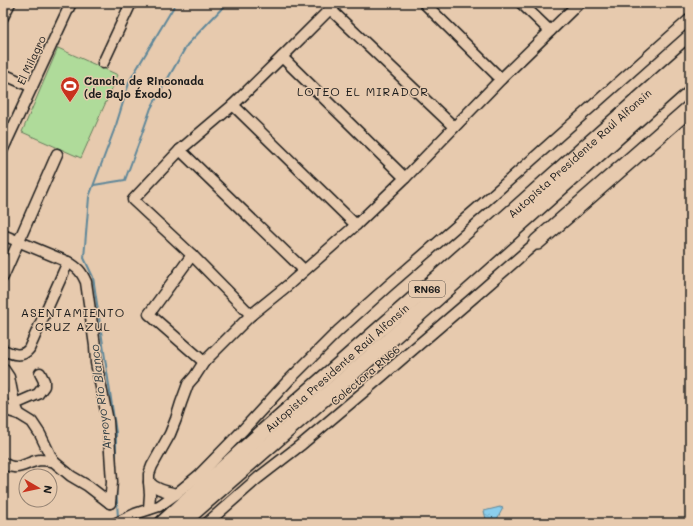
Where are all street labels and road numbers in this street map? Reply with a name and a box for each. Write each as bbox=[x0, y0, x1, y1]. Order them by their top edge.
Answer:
street label: El Milagro bbox=[13, 32, 49, 87]
street label: Autopista Presidente Raúl Alfonsín bbox=[504, 85, 654, 221]
road number: RN66 bbox=[409, 281, 445, 297]
street label: Autopista Presidente Raúl Alfonsín bbox=[261, 300, 412, 435]
street label: Colectora RN66 bbox=[327, 342, 403, 408]

